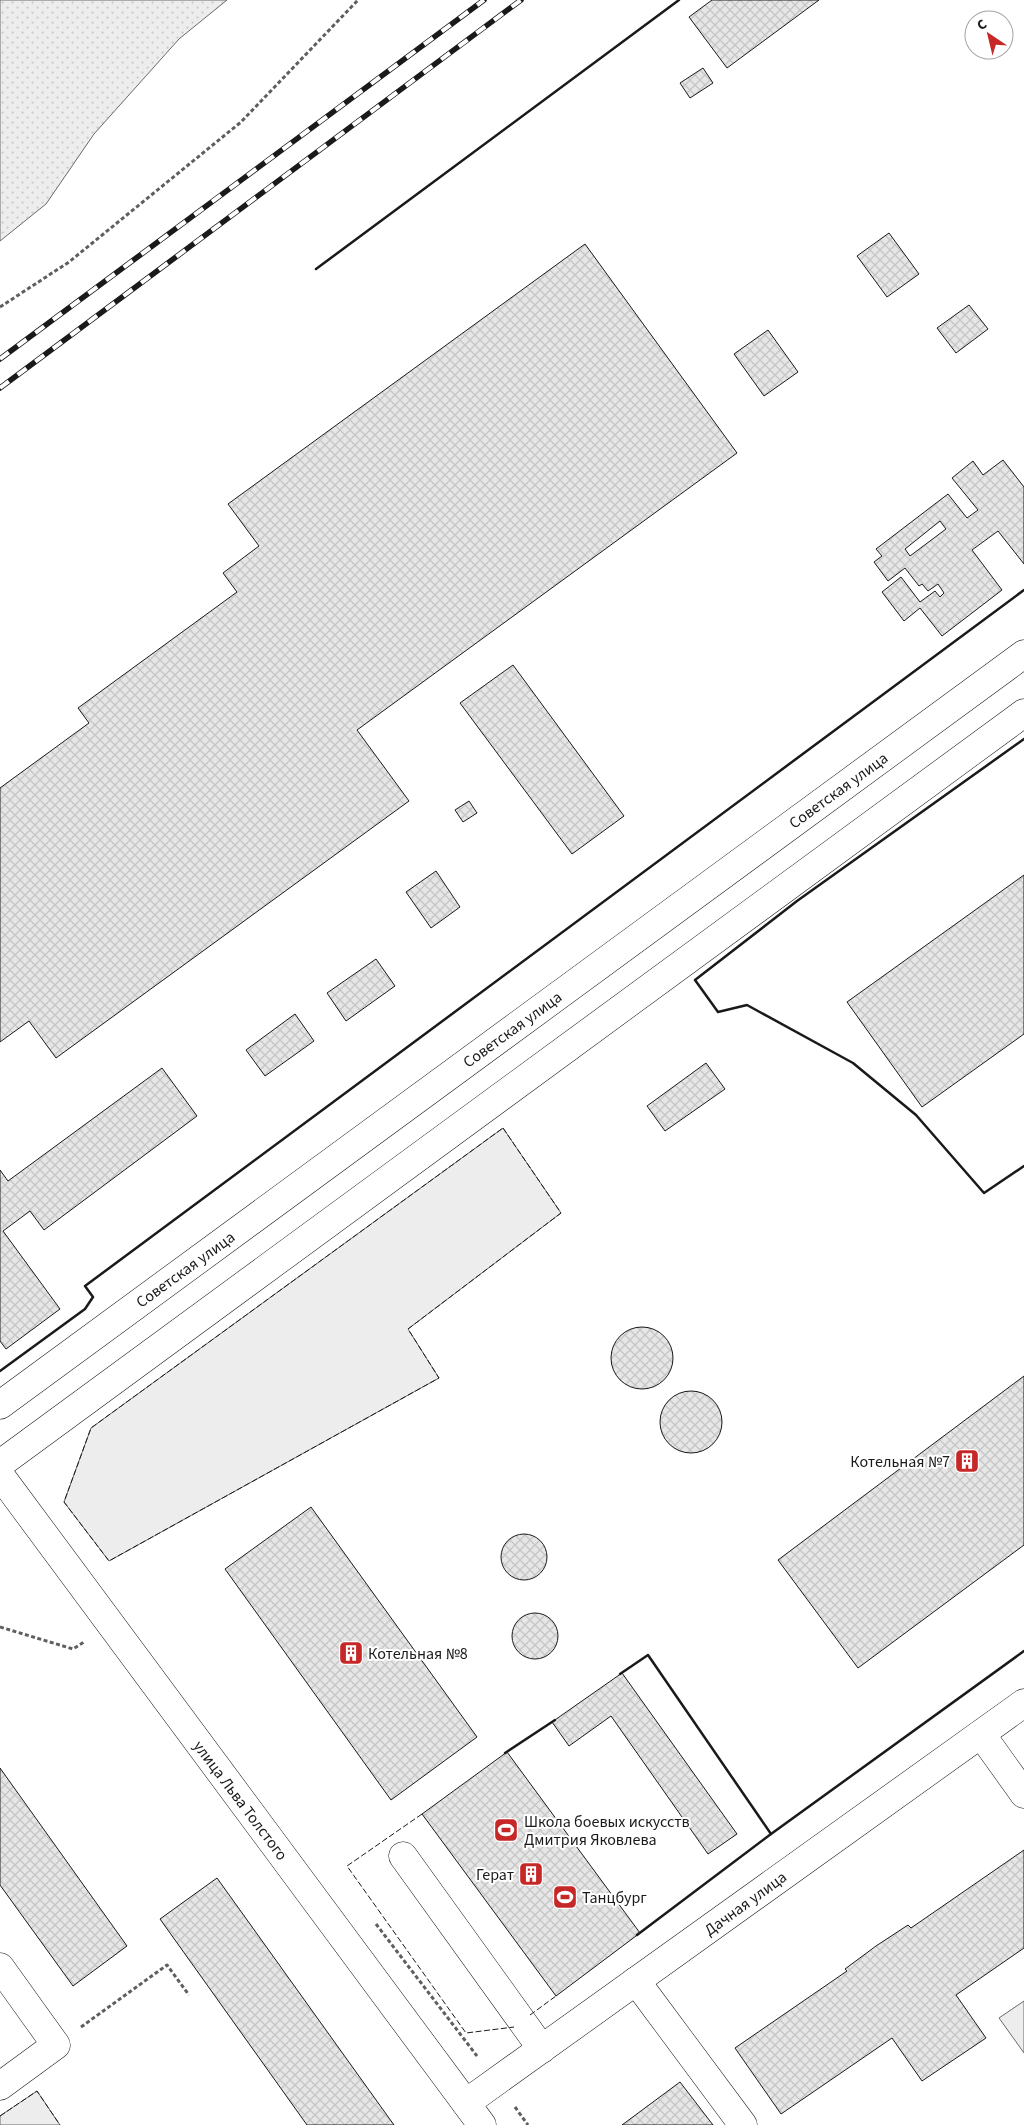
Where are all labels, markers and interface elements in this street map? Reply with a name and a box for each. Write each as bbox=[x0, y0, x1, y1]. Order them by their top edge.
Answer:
north arrow bbox=[964, 10, 1014, 60]
text: С bbox=[973, 15, 991, 36]
street label: Советская улица bbox=[785, 747, 893, 834]
street label: Советская улица bbox=[459, 986, 567, 1073]
street label: Советская улица bbox=[132, 1226, 240, 1313]
building icon: Котельная №7 bbox=[954, 1448, 980, 1474]
place label: Котельная №7 bbox=[850, 1451, 950, 1473]
building icon: Котельная №8 bbox=[338, 1640, 364, 1666]
place label: Котельная №8 bbox=[368, 1643, 468, 1665]
street label: улица Льва Толстого bbox=[188, 1736, 293, 1865]
place label: Школа боевых искусств Дмитрия Яковлева bbox=[524, 1811, 690, 1851]
sports icon: Школа боевых искусств Дмитрия Яковлева bbox=[493, 1817, 519, 1843]
building icon: Герат bbox=[518, 1861, 544, 1887]
place label: Герат bbox=[476, 1864, 514, 1886]
street label: Дачная улица bbox=[700, 1866, 791, 1941]
sports icon: Танцбург bbox=[552, 1884, 578, 1910]
place label: Танцбург bbox=[582, 1887, 647, 1909]

